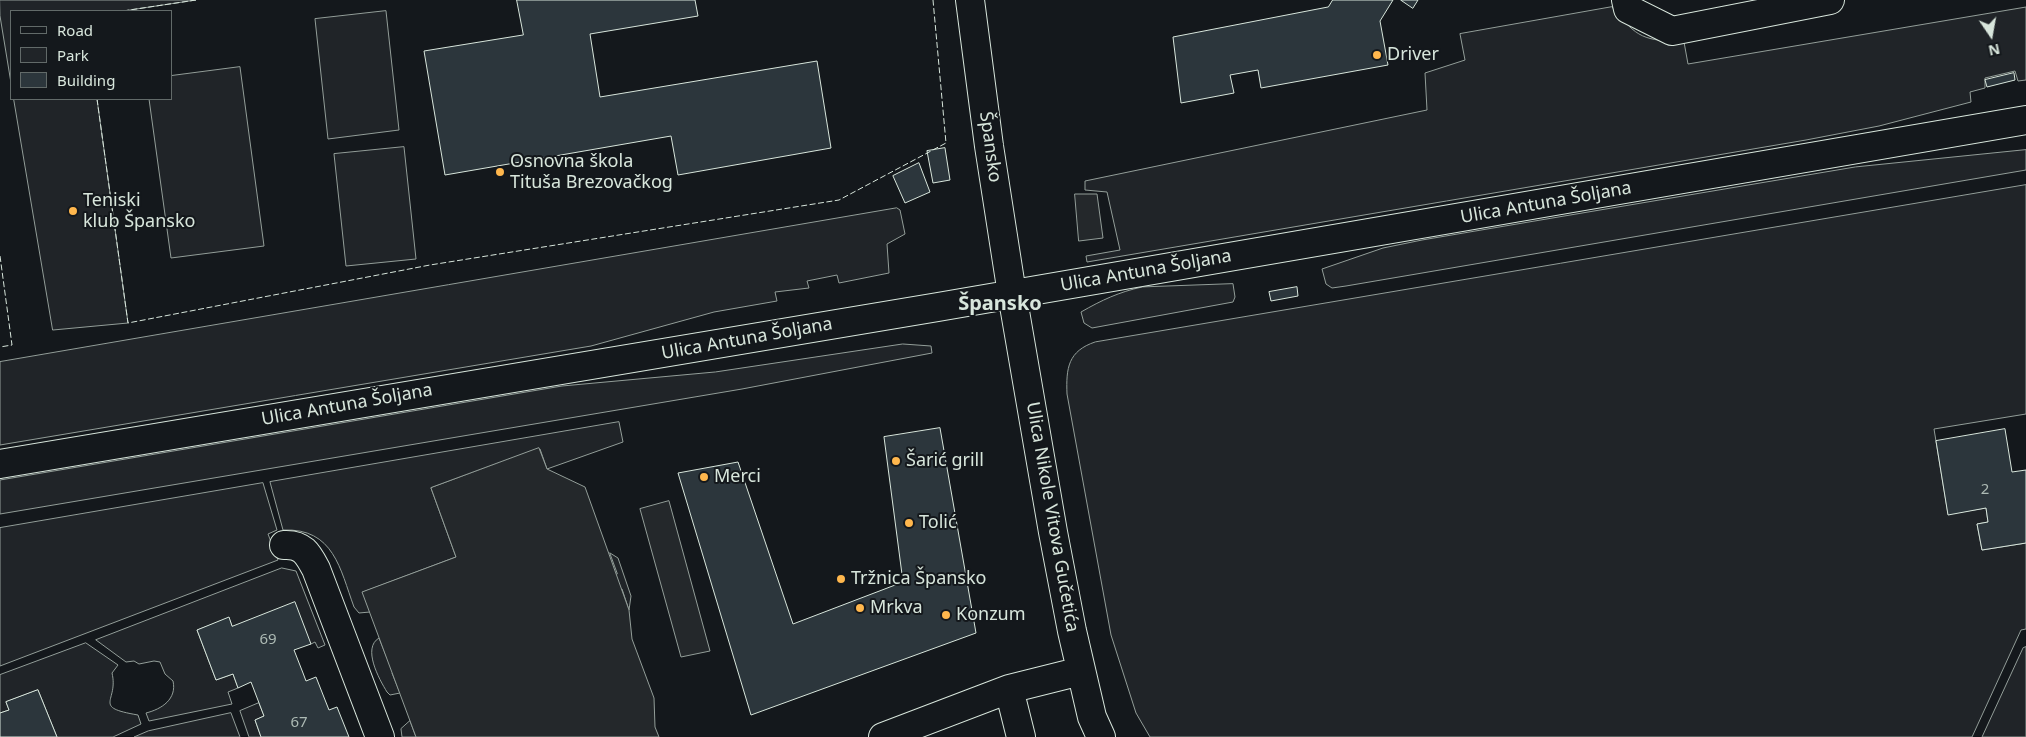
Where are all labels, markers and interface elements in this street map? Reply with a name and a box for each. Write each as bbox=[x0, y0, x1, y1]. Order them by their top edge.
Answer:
legend bbox=[10, 10, 172, 100]
north arrow bbox=[1966, 10, 2016, 60]
text: Road bbox=[57, 20, 93, 40]
text: N bbox=[1987, 40, 2002, 61]
place label: Driver bbox=[1387, 44, 1439, 66]
text: Park bbox=[57, 45, 89, 65]
marker: Driver bbox=[1371, 49, 1383, 61]
text: Building bbox=[57, 70, 115, 90]
street label: Špansko bbox=[974, 110, 1006, 184]
place label: Osnovna škola Tituša Brezovačkog bbox=[510, 151, 673, 193]
marker: Osnovna škola Tituša Brezovačkog bbox=[494, 166, 506, 178]
street label: Ulica Antuna Šoljana bbox=[1459, 177, 1633, 229]
place label: Teniski klub Špansko bbox=[83, 190, 195, 232]
marker: Teniski klub Špansko bbox=[67, 205, 79, 217]
street label: Ulica Antuna Šoljana bbox=[1059, 245, 1233, 297]
district label: Špansko bbox=[958, 292, 1042, 316]
street label: Ulica Antuna Šoljana bbox=[660, 313, 834, 365]
street label: Ulica Antuna Šoljana bbox=[260, 379, 434, 431]
street label: Ulica Nikole Vitova Gučetića bbox=[1021, 400, 1083, 634]
place label: Šarić grill bbox=[906, 450, 984, 472]
marker: Šarić grill bbox=[890, 455, 902, 467]
place label: Merci bbox=[714, 466, 761, 488]
marker: Merci bbox=[698, 471, 710, 483]
house number: 2 bbox=[1981, 481, 1989, 499]
place label: Tolić bbox=[919, 512, 957, 534]
marker: Tolić bbox=[903, 517, 915, 529]
place label: Tržnica Špansko bbox=[851, 568, 986, 590]
marker: Tržnica Špansko bbox=[835, 573, 847, 585]
place label: Mrkva bbox=[870, 597, 923, 619]
marker: Mrkva bbox=[854, 602, 866, 614]
place label: Konzum bbox=[956, 604, 1026, 626]
marker: Konzum bbox=[940, 609, 952, 621]
house number: 69 bbox=[259, 631, 277, 649]
house number: 67 bbox=[290, 714, 308, 732]

